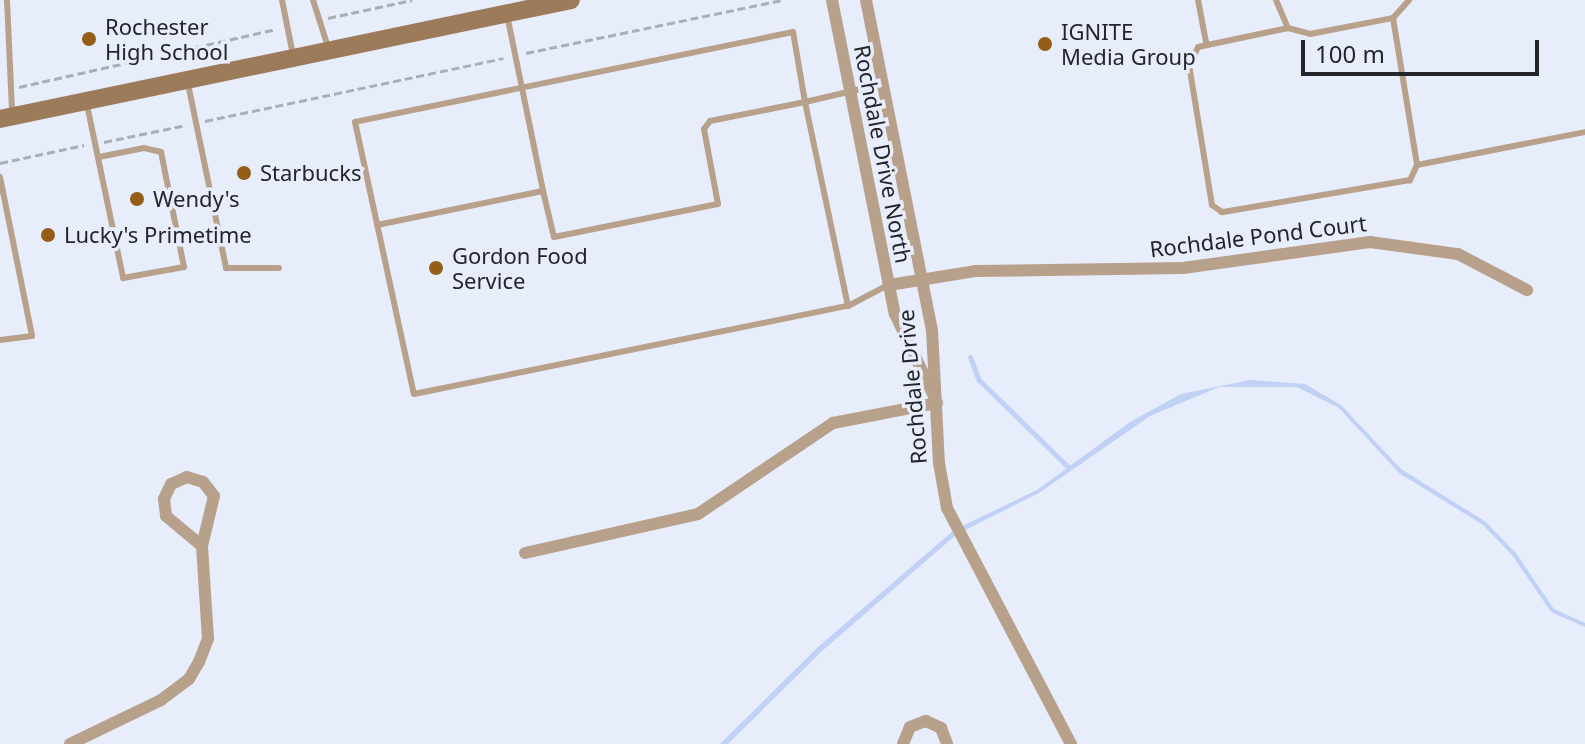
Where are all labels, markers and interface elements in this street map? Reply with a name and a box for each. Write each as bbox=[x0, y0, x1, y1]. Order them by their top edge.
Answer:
place label: Rochester High School bbox=[105, 13, 228, 64]
place label: IGNITE Media Group bbox=[1061, 18, 1196, 70]
scale bar bbox=[1305, 24, 1543, 74]
marker: Rochester High School bbox=[80, 30, 98, 48]
marker: IGNITE Media Group bbox=[1036, 35, 1054, 53]
text: 100 m bbox=[1315, 37, 1385, 70]
street label: Rochdale Drive North bbox=[849, 43, 917, 265]
place label: Starbucks bbox=[260, 160, 361, 186]
marker: Starbucks bbox=[235, 164, 253, 182]
place label: Wendy's bbox=[153, 186, 239, 212]
marker: Wendy's bbox=[128, 190, 146, 208]
street label: Rochdale Pond Court bbox=[1148, 210, 1368, 262]
place label: Lucky's Primetime bbox=[64, 222, 252, 248]
marker: Lucky's Primetime bbox=[39, 226, 57, 244]
place label: Gordon Food Service bbox=[452, 242, 588, 294]
marker: Gordon Food Service bbox=[427, 259, 445, 277]
street label: Rochdale Drive bbox=[892, 309, 932, 465]

